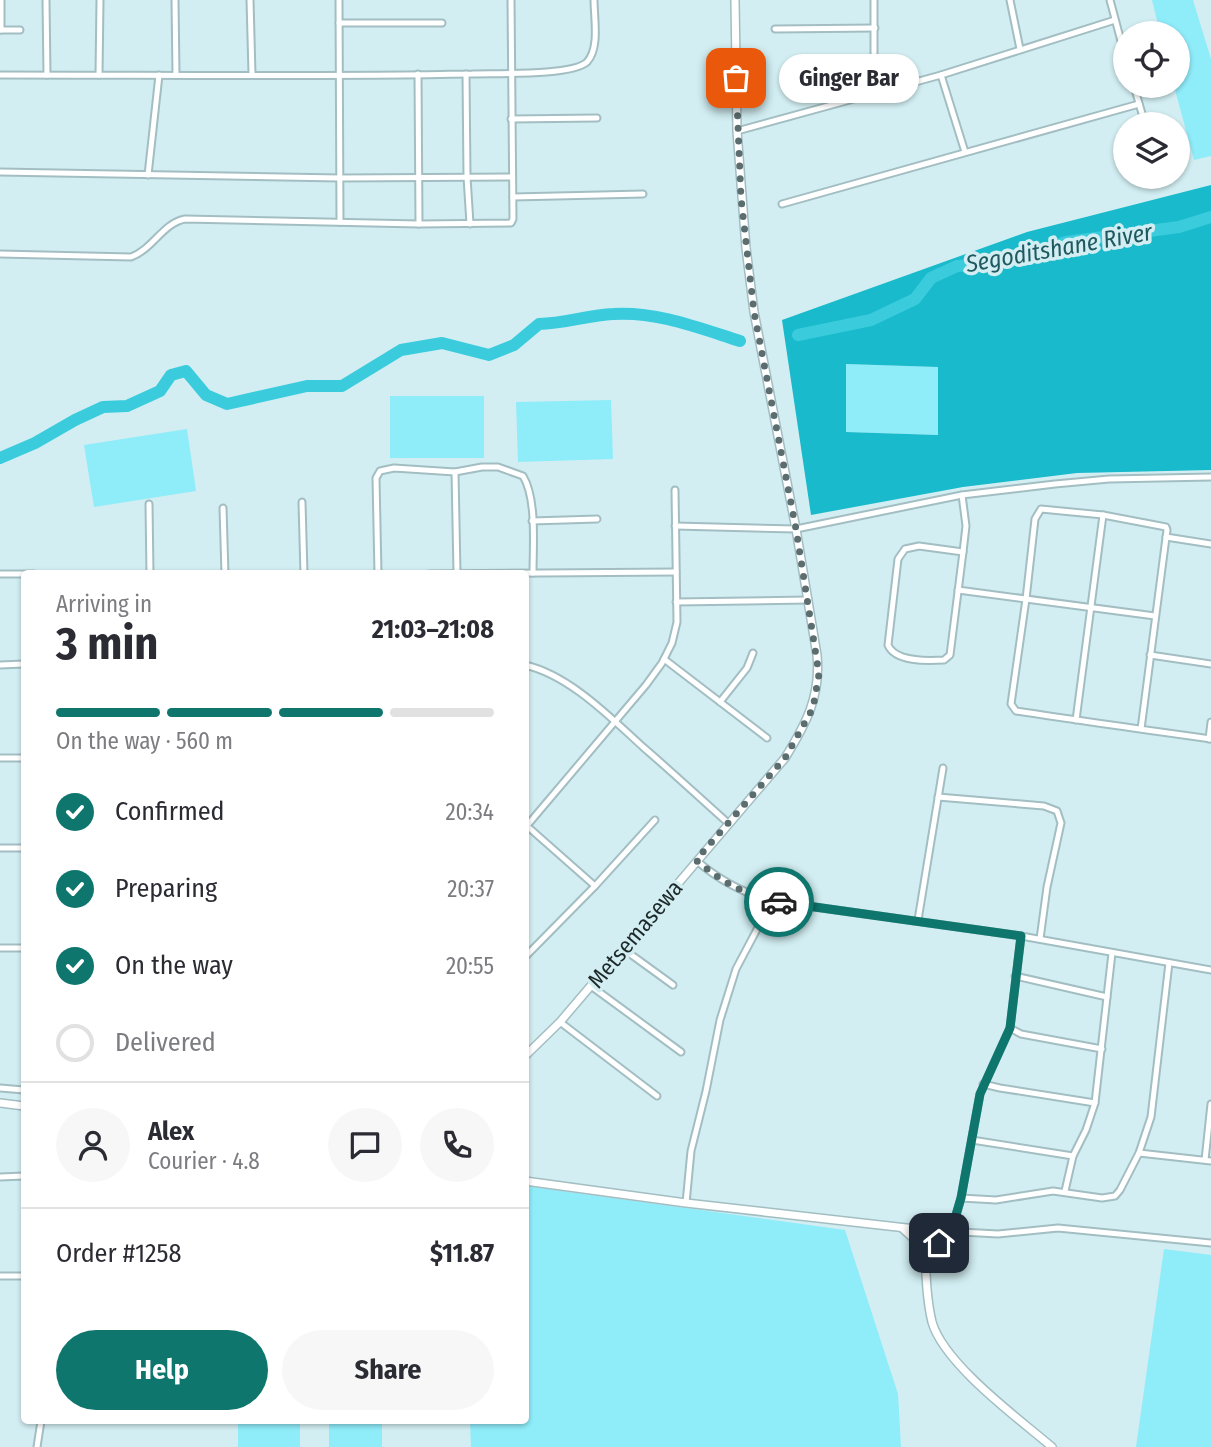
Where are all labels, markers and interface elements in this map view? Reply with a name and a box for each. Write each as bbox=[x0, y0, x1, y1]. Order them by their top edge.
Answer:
map controls bbox=[1113, 21, 1190, 189]
button: locate bbox=[1113, 21, 1190, 98]
pin bbox=[706, 48, 766, 108]
callout: Ginger Bar bbox=[778, 54, 918, 102]
icon: bag bbox=[717, 59, 755, 97]
text: Ginger Bar bbox=[799, 64, 899, 92]
button: layers bbox=[1113, 112, 1190, 189]
water label: Segoditshane River bbox=[963, 218, 1155, 278]
text: Arriving in bbox=[56, 590, 152, 618]
text: 21:03–21:08 bbox=[372, 614, 494, 645]
text: 3 min bbox=[56, 616, 158, 671]
text: On the way · 560 m bbox=[56, 727, 233, 755]
icon: check bbox=[56, 793, 94, 831]
text: Confirmed bbox=[115, 796, 225, 827]
text: 20:34 bbox=[445, 798, 494, 826]
courier bbox=[744, 867, 814, 937]
icon: check bbox=[56, 870, 94, 908]
text: Preparing bbox=[115, 873, 217, 904]
street label: Metsemasewa bbox=[582, 874, 688, 994]
text: 20:37 bbox=[447, 875, 494, 903]
icon: car bbox=[760, 883, 798, 921]
icon: check bbox=[56, 947, 94, 985]
text: On the way bbox=[115, 950, 233, 981]
text: 20:55 bbox=[446, 952, 494, 980]
text: Delivered bbox=[115, 1027, 216, 1058]
button: person bbox=[56, 1108, 130, 1182]
button: chat bbox=[328, 1108, 402, 1182]
button: phone bbox=[420, 1108, 494, 1182]
text: Alex bbox=[148, 1116, 194, 1147]
text: Courier · 4.8 bbox=[148, 1147, 260, 1175]
pin bbox=[909, 1213, 969, 1273]
icon: home bbox=[920, 1224, 958, 1262]
text: Order #1258 bbox=[56, 1238, 181, 1269]
text: $11.87 bbox=[430, 1238, 494, 1269]
button: Help bbox=[56, 1330, 268, 1410]
button: Share bbox=[282, 1330, 494, 1410]

